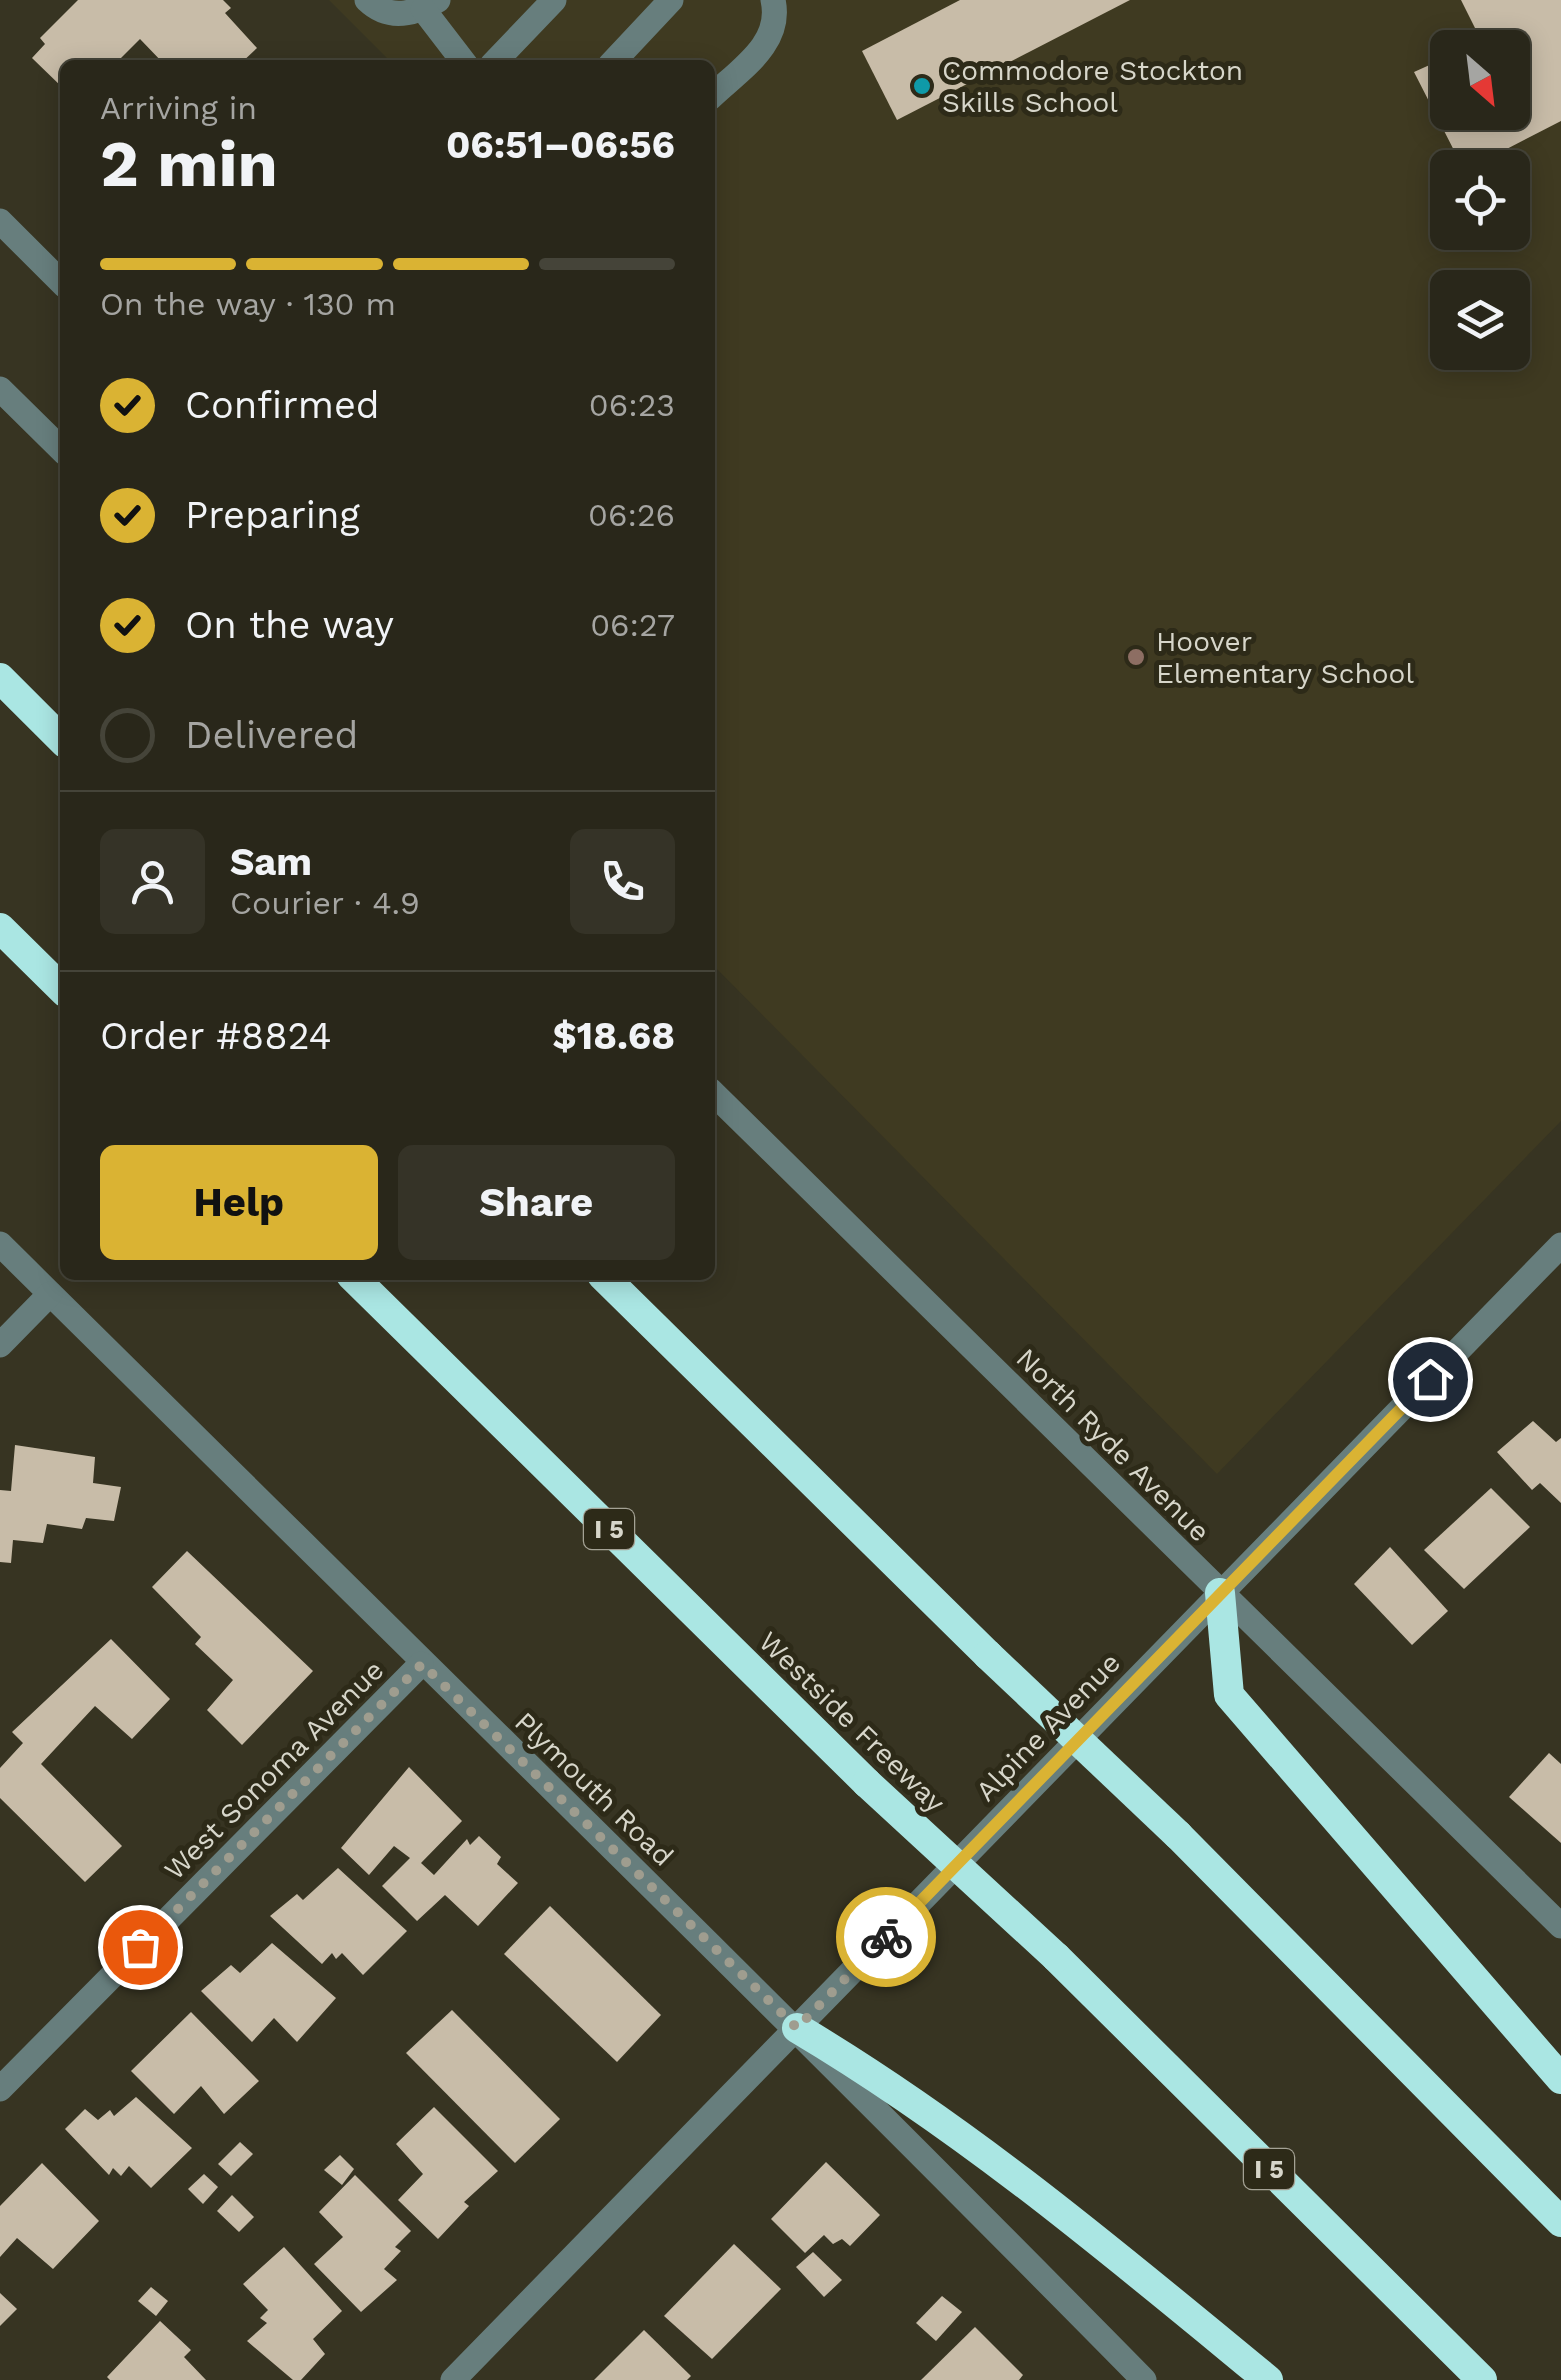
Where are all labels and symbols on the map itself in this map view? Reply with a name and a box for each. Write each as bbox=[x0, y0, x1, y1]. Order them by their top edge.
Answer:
north arrow bbox=[1430, 30, 1530, 130]
place label: Commodore Stockton Skills School bbox=[942, 54, 1243, 119]
marker: Commodore Stockton Skills School bbox=[911, 75, 933, 97]
place label: Hoover Elementary School bbox=[1156, 625, 1414, 690]
marker: Hoover Elementary School bbox=[1125, 646, 1147, 668]
pin bbox=[1388, 1337, 1473, 1422]
street label: North Ryde Avenue bbox=[1010, 1342, 1216, 1548]
road number: I 5 bbox=[584, 1509, 634, 1549]
street label: Westside Freeway bbox=[752, 1625, 952, 1820]
street label: Alpine Avenue bbox=[969, 1646, 1127, 1808]
street label: West Sonoma Avenue bbox=[158, 1654, 390, 1886]
street label: Plymouth Road bbox=[508, 1705, 680, 1873]
courier bbox=[836, 1887, 936, 1987]
pin bbox=[98, 1905, 183, 1990]
road number: I 5 bbox=[1244, 2149, 1294, 2189]

